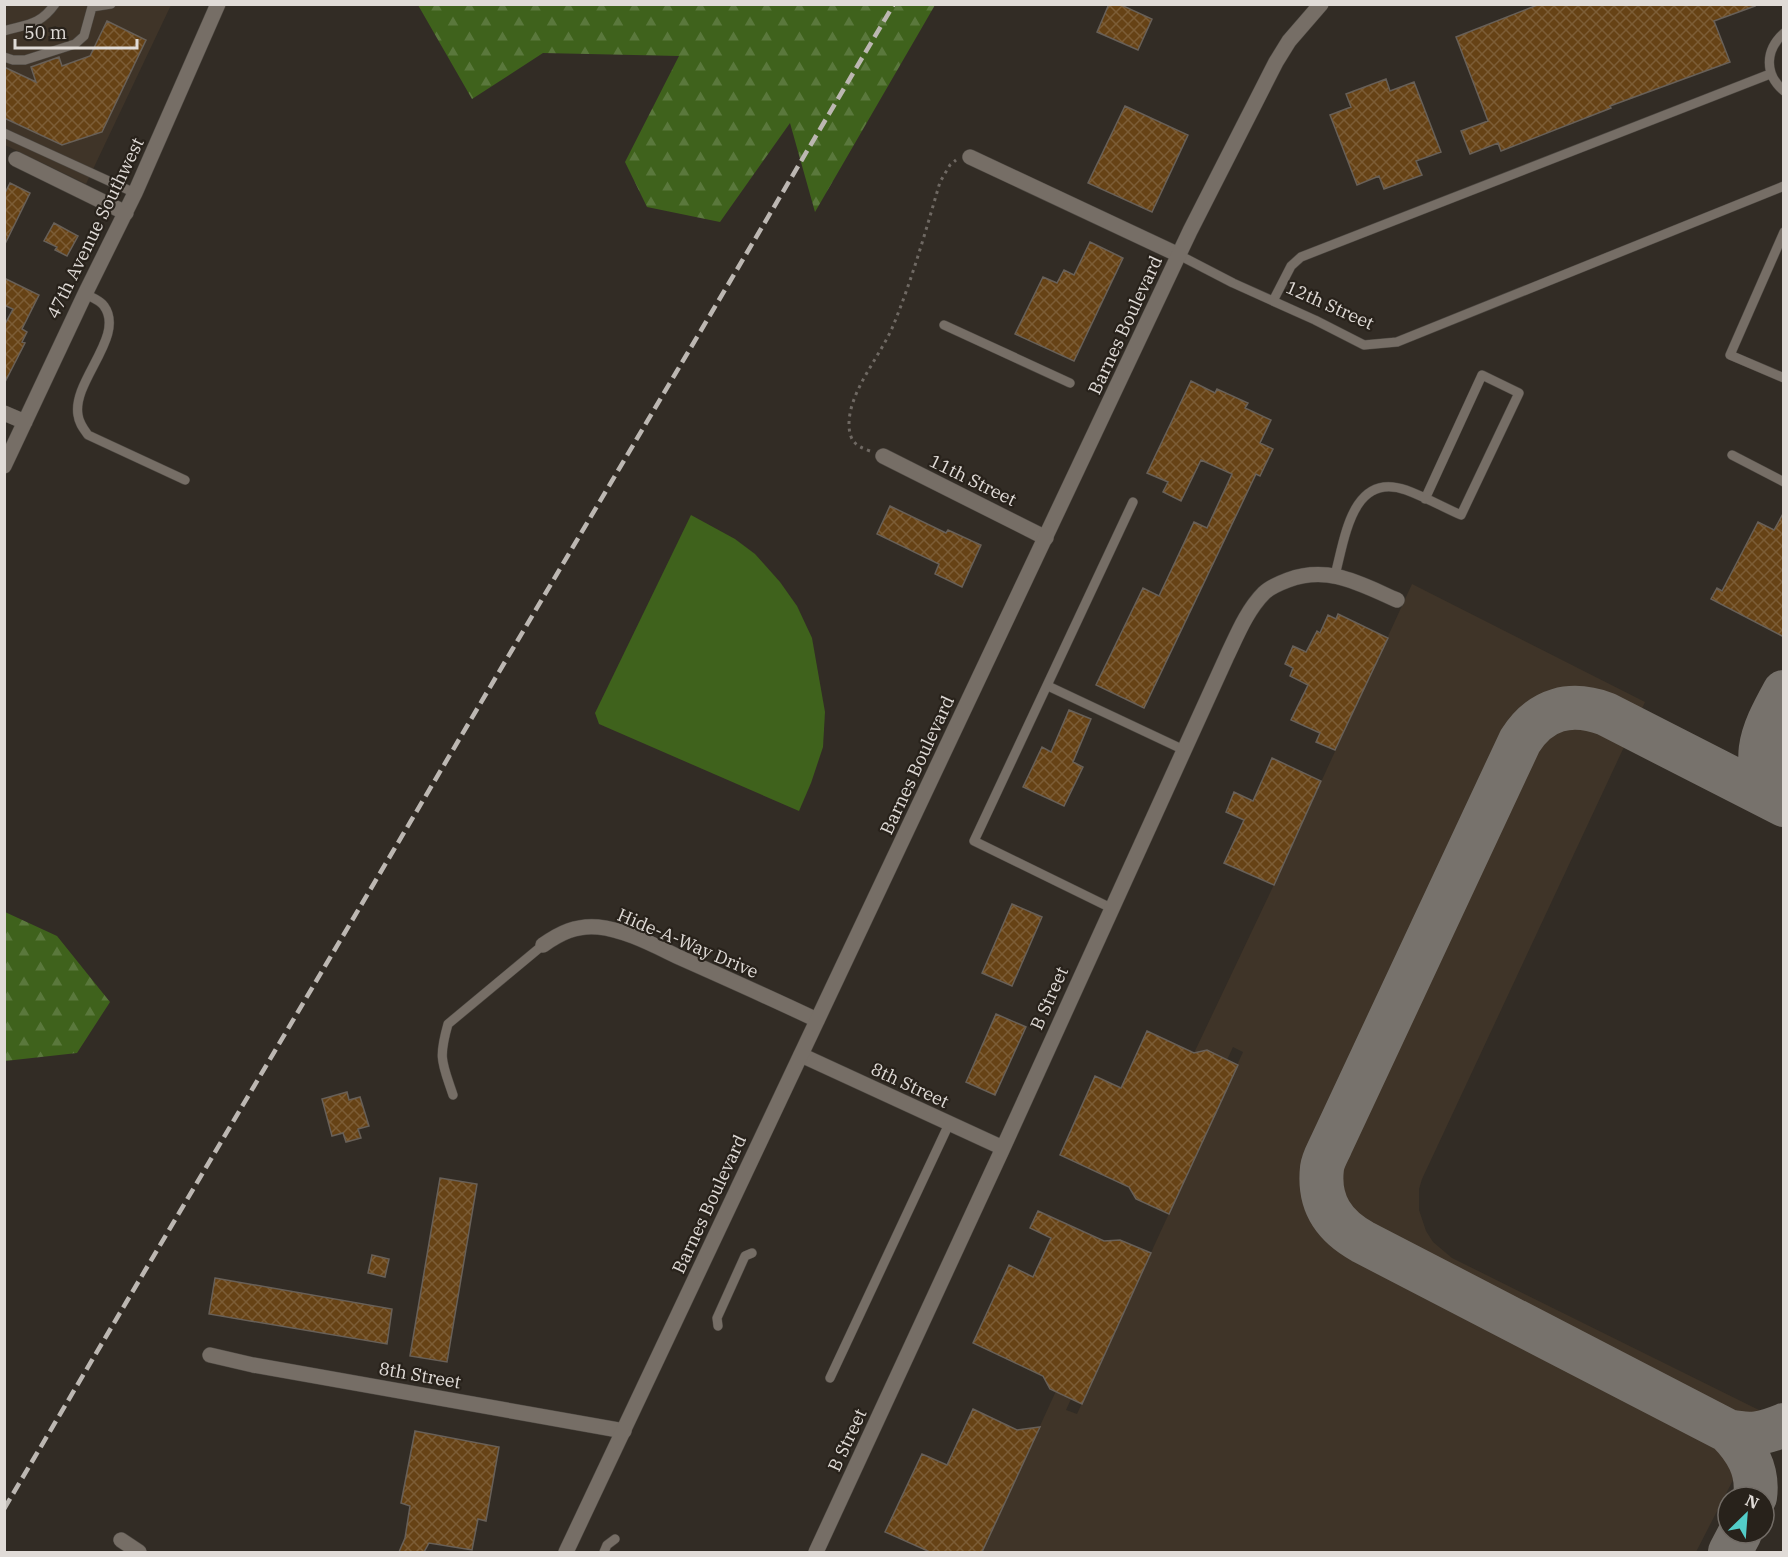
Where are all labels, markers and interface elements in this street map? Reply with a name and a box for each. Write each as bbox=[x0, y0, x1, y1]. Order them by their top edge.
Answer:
scale bar bbox=[15, 12, 136, 50]
text: 50 m bbox=[24, 21, 67, 44]
street label: 47th Avenue Southwest bbox=[41, 134, 149, 322]
street label: Barnes Boulevard bbox=[1083, 252, 1167, 398]
street label: 12th Street bbox=[1282, 275, 1378, 335]
street label: 11th Street bbox=[926, 449, 1020, 511]
street label: Barnes Boulevard bbox=[875, 692, 959, 838]
street label: Hide-A-Way Drive bbox=[614, 903, 762, 983]
street label: B Street bbox=[1025, 963, 1073, 1033]
street label: 8th Street bbox=[867, 1057, 953, 1113]
street label: Barnes Boulevard bbox=[667, 1131, 751, 1277]
street label: 8th Street bbox=[377, 1356, 463, 1394]
street label: B Street bbox=[822, 1405, 872, 1475]
north arrow bbox=[1716, 1485, 1776, 1545]
text: N bbox=[1742, 1490, 1762, 1513]

